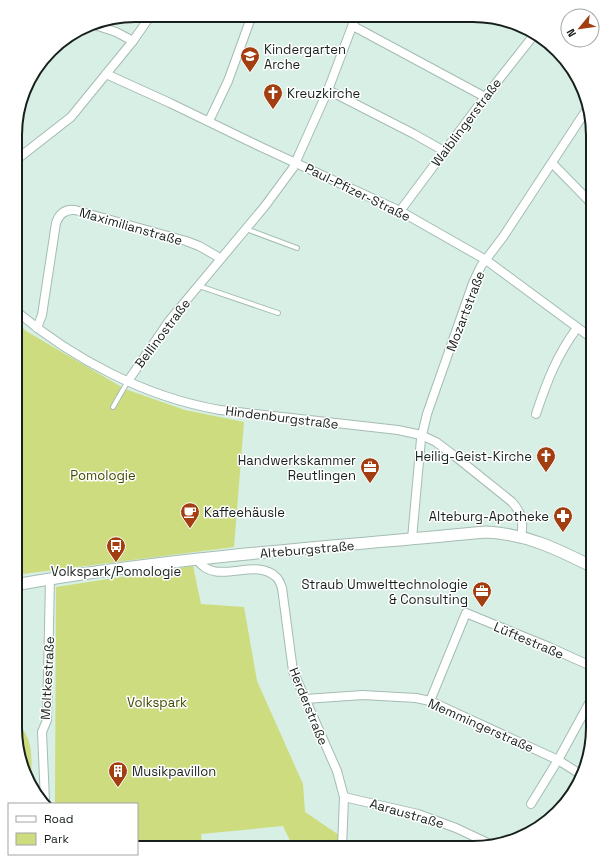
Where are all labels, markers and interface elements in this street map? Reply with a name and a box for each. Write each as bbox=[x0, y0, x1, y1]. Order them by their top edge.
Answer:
north arrow bbox=[560, 8, 600, 48]
text: N bbox=[563, 26, 579, 39]
place label: Kindergarten Arche bbox=[264, 41, 346, 73]
school or university icon: Kindergarten Arche bbox=[239, 45, 261, 73]
street label: Waiblingerstraße bbox=[428, 75, 505, 170]
church icon: Kreuzkirche bbox=[262, 82, 284, 110]
place label: Kreuzkirche bbox=[287, 85, 360, 102]
street label: Paul-Pfizer-Straße bbox=[302, 160, 413, 225]
street label: Maximilianstraße bbox=[77, 204, 184, 249]
street label: Mozartstraße bbox=[442, 269, 489, 354]
street label: Bellinostraße bbox=[131, 295, 194, 371]
street label: Hindenburgstraße bbox=[224, 402, 339, 433]
church icon: Heilig-Geist-Kirche bbox=[535, 445, 557, 473]
place label: Heilig-Geist-Kirche bbox=[415, 448, 532, 465]
place label: Handwerkskammer Reutlingen bbox=[238, 452, 356, 484]
office icon: Handwerkskammer Reutlingen bbox=[359, 456, 381, 484]
park label: Pomologie bbox=[70, 467, 136, 484]
cafe icon: Kaffeehäusle bbox=[179, 501, 201, 529]
place label: Kaffeehäusle bbox=[204, 504, 285, 521]
pharmacy icon: Alteburg-Apotheke bbox=[552, 505, 574, 533]
place label: Alteburg-Apotheke bbox=[429, 508, 549, 525]
bus stop icon: Volkspark/Pomologie bbox=[105, 535, 127, 563]
street label: Alteburgstraße bbox=[259, 537, 355, 562]
place label: Volkspark/Pomologie bbox=[51, 563, 181, 580]
place label: Straub Umwelttechnologie & Consulting bbox=[301, 576, 468, 608]
office icon: Straub Umwelttechnologie & Consulting bbox=[471, 580, 493, 608]
street label: Lüftestraße bbox=[491, 618, 566, 663]
street label: Moltkestraße bbox=[37, 636, 58, 720]
street label: Herderstraße bbox=[285, 665, 332, 748]
park label: Volkspark bbox=[127, 694, 187, 711]
street label: Memmingerstraße bbox=[425, 695, 536, 756]
building icon: Musikpavillon bbox=[107, 760, 129, 788]
place label: Musikpavillon bbox=[132, 763, 216, 780]
street label: Aaraustraße bbox=[368, 795, 446, 832]
legend bbox=[8, 803, 138, 855]
text: Road bbox=[44, 811, 73, 827]
text: Park bbox=[44, 831, 69, 847]

